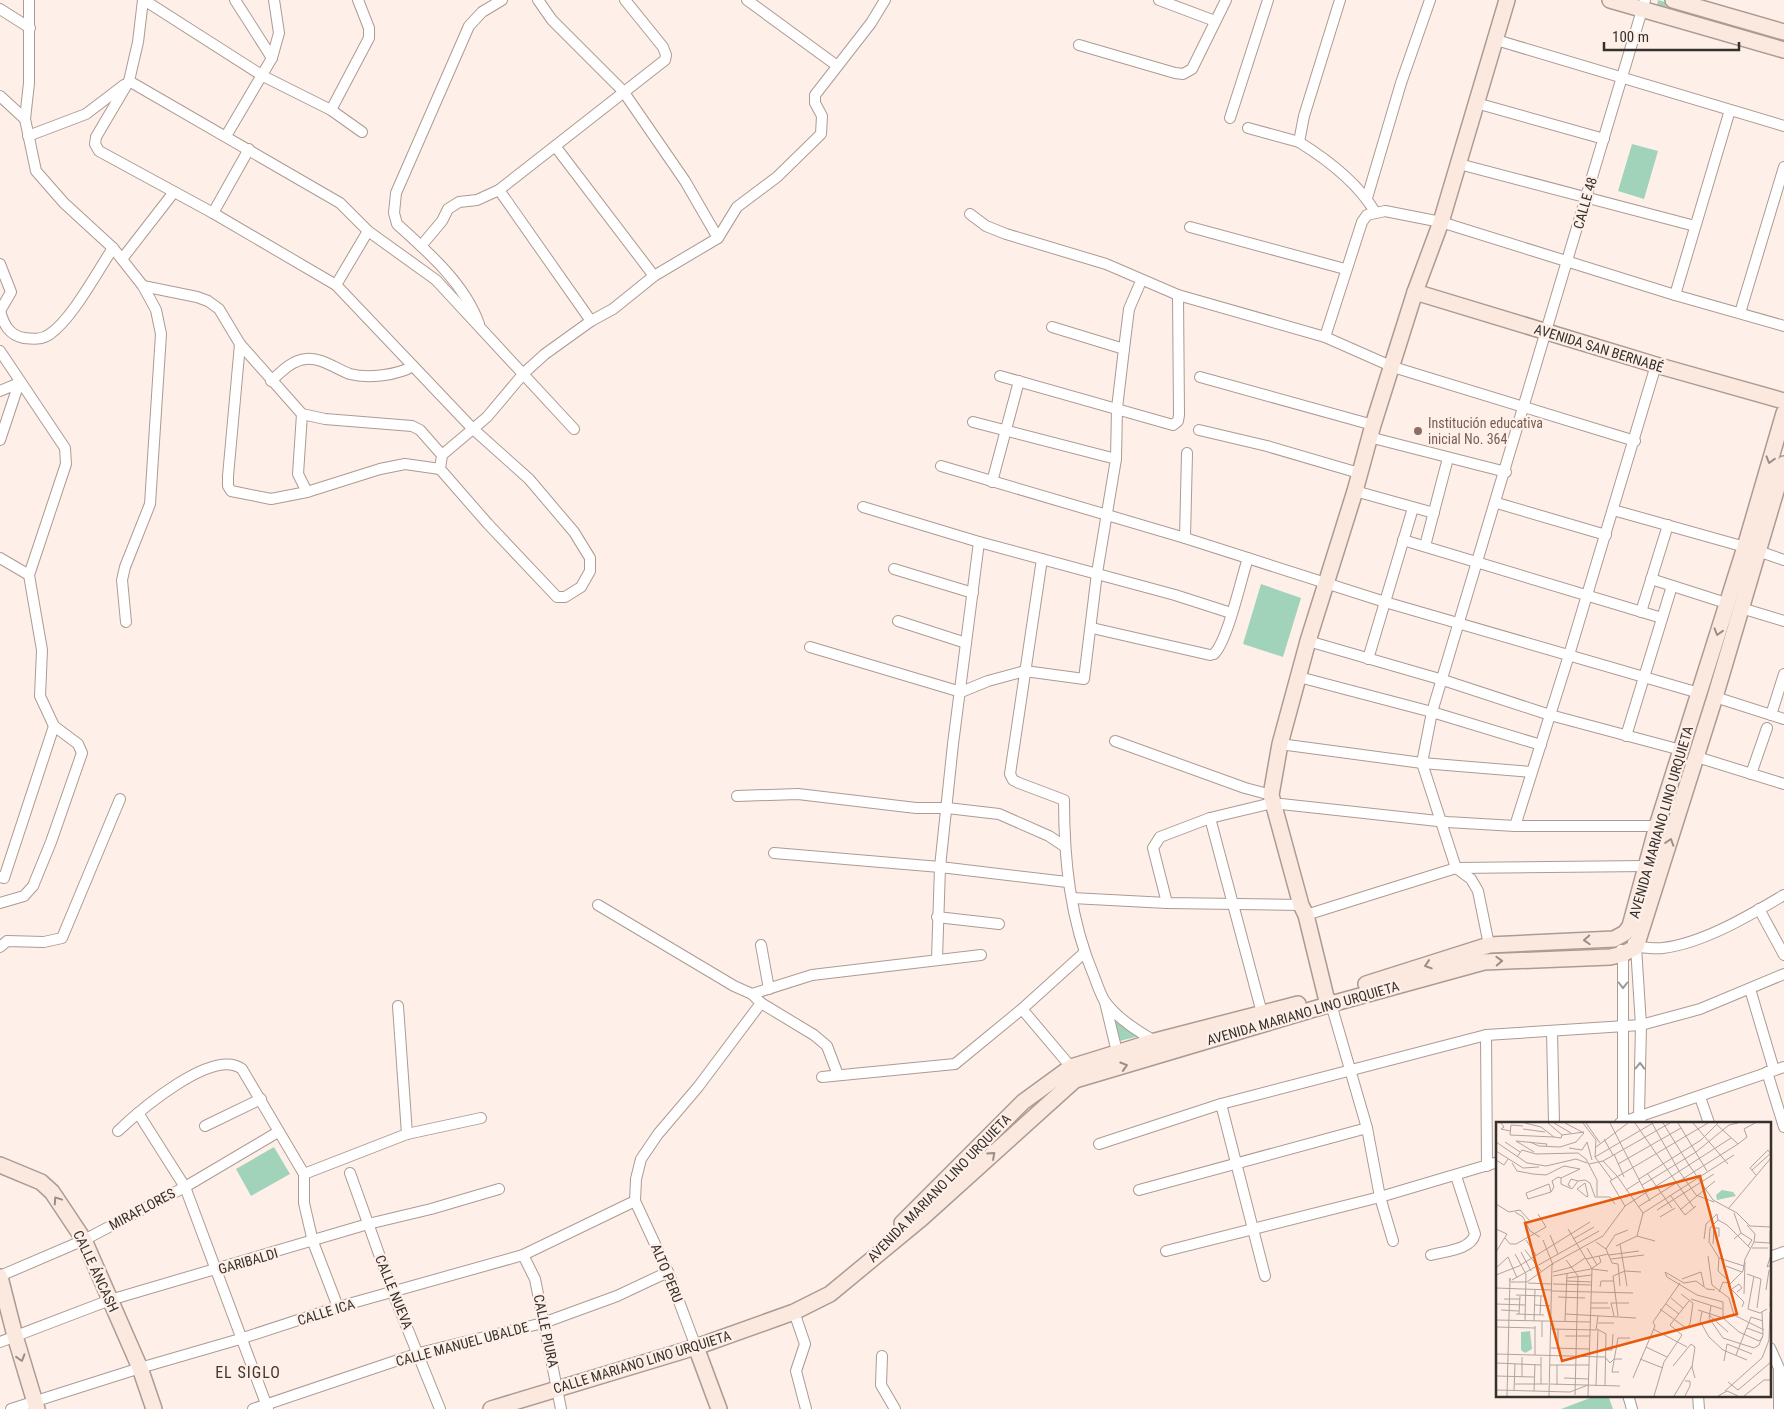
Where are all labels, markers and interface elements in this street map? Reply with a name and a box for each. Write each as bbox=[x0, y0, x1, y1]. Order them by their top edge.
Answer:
scale bar bbox=[1604, 20, 1739, 52]
text: 100 m bbox=[1612, 28, 1649, 46]
street label: CALLE 48 bbox=[1570, 175, 1600, 231]
street label: AVENIDA SAN BERNABÉ bbox=[1532, 320, 1666, 375]
place label: Institución educativa inicial No. 364 bbox=[1428, 415, 1543, 447]
marker: Institución educativa inicial No. 364 bbox=[1412, 425, 1424, 437]
one-way arrow bbox=[1766, 455, 1776, 463]
one-way arrow bbox=[1713, 627, 1723, 635]
street label: AVENIDA MARIANO LINO URQUIETA bbox=[1626, 724, 1696, 920]
one-way arrow bbox=[1664, 838, 1674, 846]
one-way arrow bbox=[1583, 935, 1590, 945]
one-way arrow bbox=[1495, 956, 1503, 967]
one-way arrow bbox=[1424, 959, 1432, 969]
street label: AVENIDA MARIANO LINO URQUIETA bbox=[1205, 978, 1401, 1048]
one-way arrow bbox=[1618, 982, 1628, 989]
one-way arrow bbox=[1119, 1061, 1127, 1071]
one-way arrow bbox=[1635, 1062, 1645, 1070]
street label: AVENIDA MARIANO LINO URQUIETA bbox=[864, 1111, 1014, 1265]
inset map bbox=[1496, 1122, 1772, 1396]
one-way arrow bbox=[986, 1152, 995, 1161]
street label: MIRAFLORES bbox=[106, 1185, 178, 1233]
one-way arrow bbox=[54, 1196, 64, 1205]
street label: CALLE ÁNCASH bbox=[70, 1227, 123, 1314]
street label: ALTO PERU bbox=[648, 1241, 686, 1305]
street label: GARIBALDI bbox=[216, 1245, 280, 1277]
street label: CALLE NUEVA bbox=[372, 1253, 416, 1331]
street label: CALLE PIURA bbox=[530, 1293, 562, 1369]
street label: CALLE ICA bbox=[295, 1296, 357, 1328]
street label: CALLE MANUEL UBALDE bbox=[394, 1319, 530, 1369]
street label: CALLE MARIANO LINO URQUIETA bbox=[551, 1327, 733, 1397]
one-way arrow bbox=[16, 1353, 26, 1361]
district label: EL SIGLO bbox=[215, 1363, 281, 1382]

